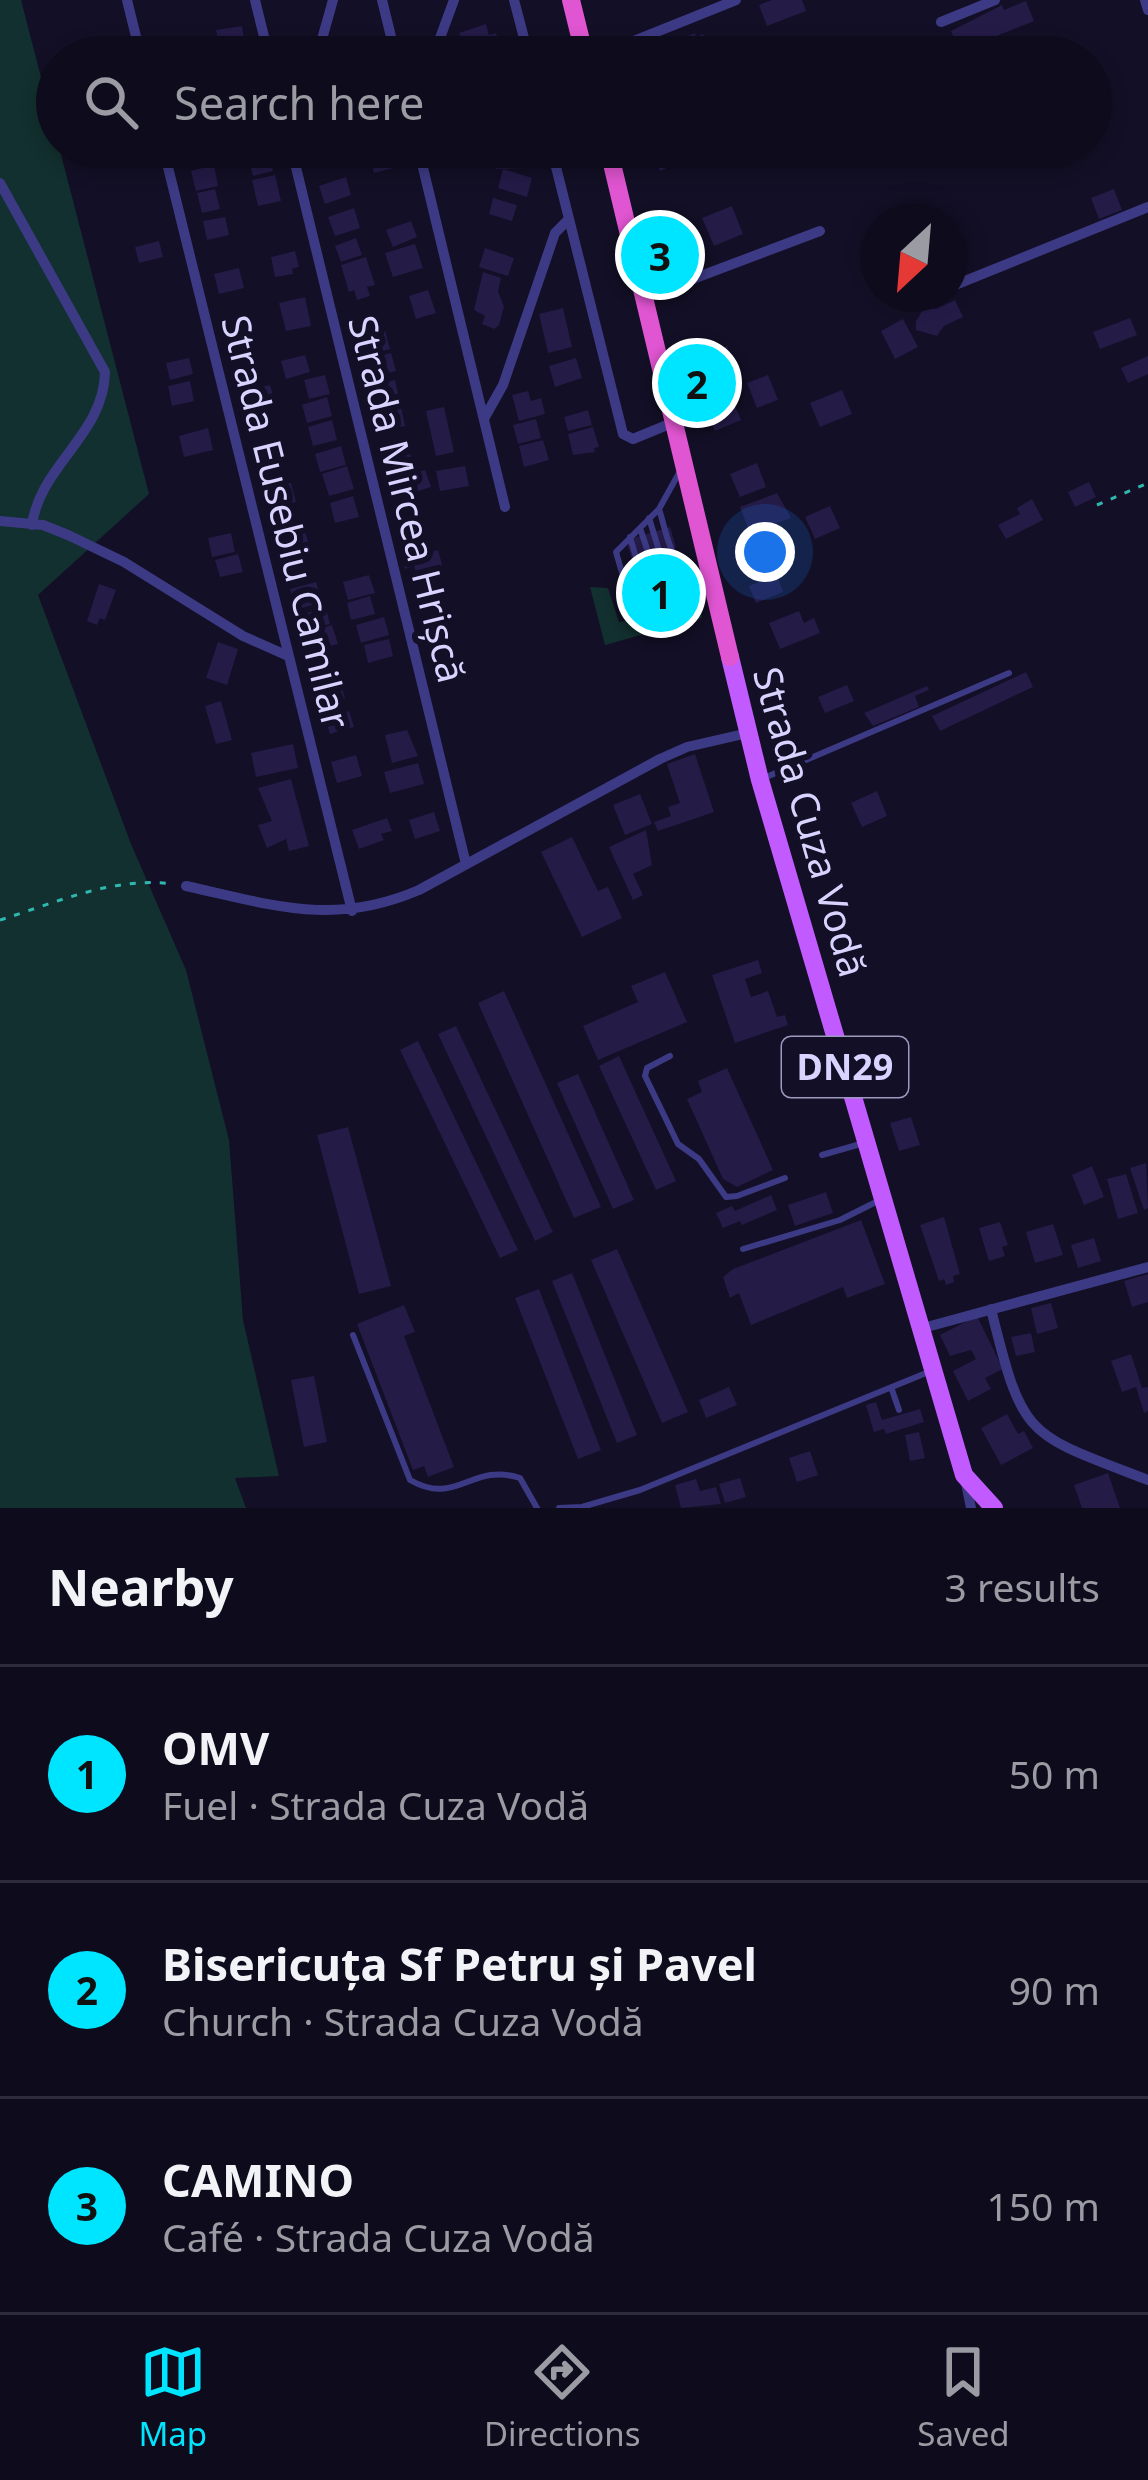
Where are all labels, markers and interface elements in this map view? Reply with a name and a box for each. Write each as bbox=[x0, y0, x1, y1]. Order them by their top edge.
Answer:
search box bbox=[36, 36, 1112, 168]
icon: search bbox=[78, 69, 144, 135]
text: Search here bbox=[174, 72, 424, 133]
north arrow bbox=[860, 204, 968, 312]
pin: 3 bbox=[621, 210, 699, 300]
street label: Strada Eusebiu Camilar bbox=[210, 309, 365, 734]
street label: Strada Mircea Hrișcă bbox=[337, 310, 480, 688]
pin: 2 bbox=[658, 338, 736, 428]
your location bbox=[735, 522, 795, 582]
pin: 1 bbox=[622, 548, 700, 638]
street label: Strada Cuza Vodă bbox=[742, 661, 881, 983]
road number: DN29 bbox=[782, 1037, 908, 1097]
text: Nearby bbox=[48, 1551, 234, 1621]
text: 3 results bbox=[945, 1560, 1100, 1613]
text: OMV bbox=[162, 1717, 269, 1778]
text: 1 bbox=[76, 1747, 98, 1800]
text: 50 m bbox=[1009, 1747, 1100, 1800]
text: Fuel · Strada Cuza Vodă bbox=[162, 1778, 589, 1831]
text: Bisericuța Sf Petru și Pavel bbox=[162, 1933, 757, 1994]
text: 2 bbox=[76, 1963, 98, 2016]
text: 90 m bbox=[1009, 1963, 1100, 2016]
text: Church · Strada Cuza Vodă bbox=[162, 1994, 644, 2047]
text: CAMINO bbox=[162, 2149, 354, 2210]
text: 3 bbox=[76, 2179, 98, 2232]
text: 150 m bbox=[986, 2179, 1100, 2232]
text: Café · Strada Cuza Vodă bbox=[162, 2210, 595, 2263]
tab: Map bbox=[138, 2339, 207, 2456]
tab: Directions bbox=[484, 2339, 641, 2456]
tab: Saved bbox=[917, 2339, 1010, 2456]

